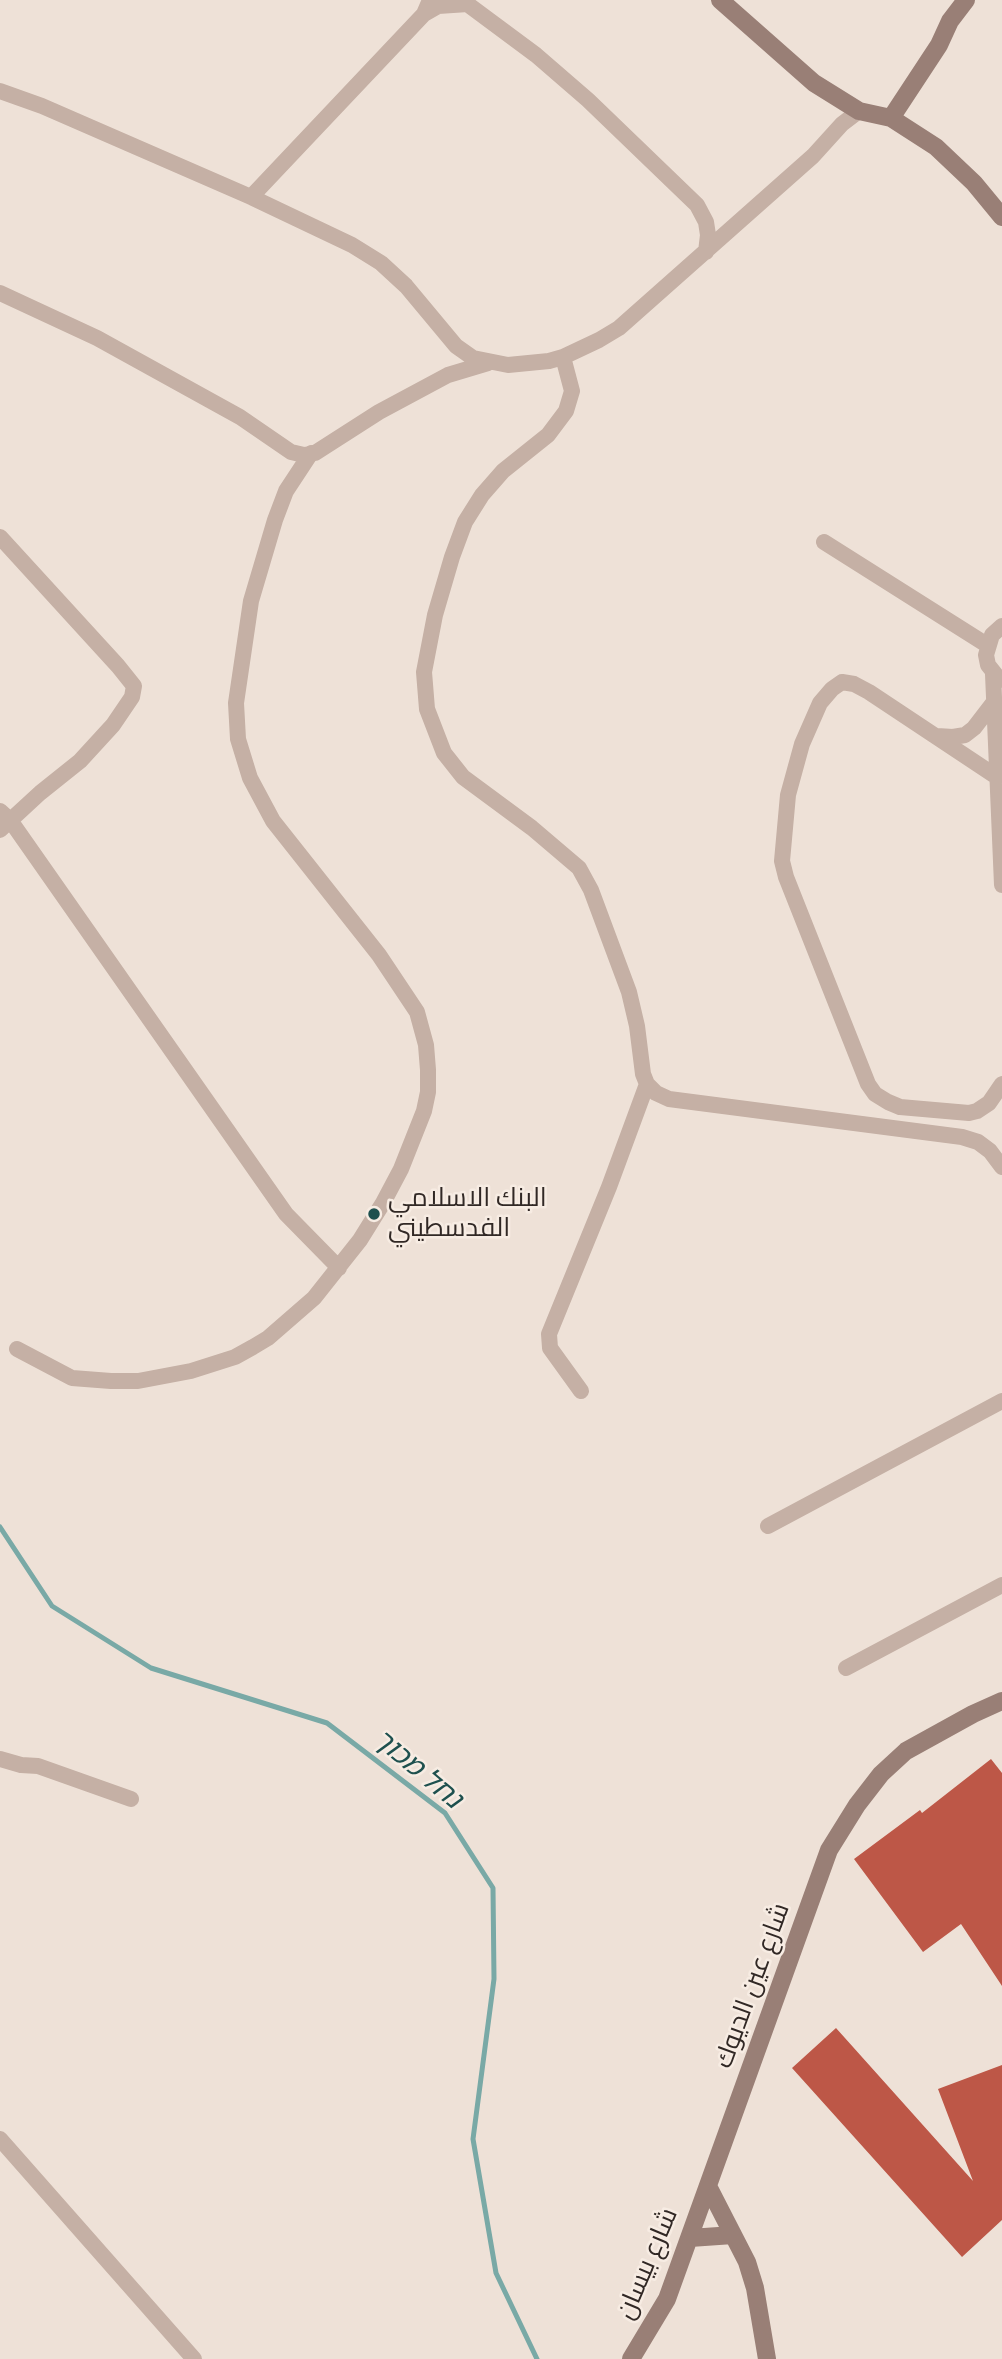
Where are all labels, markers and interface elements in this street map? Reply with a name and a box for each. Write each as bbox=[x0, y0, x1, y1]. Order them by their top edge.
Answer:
place label: البنك الاسلامي الفدسطيني bbox=[388, 1183, 547, 1244]
marker: البنك الاسلامي الفدسطيني bbox=[366, 1206, 382, 1222]
water label: נחל מכוך bbox=[366, 1723, 468, 1817]
street label: شارع عين الديوك bbox=[709, 1899, 797, 2073]
street label: شارع بيسان bbox=[611, 2204, 685, 2324]

